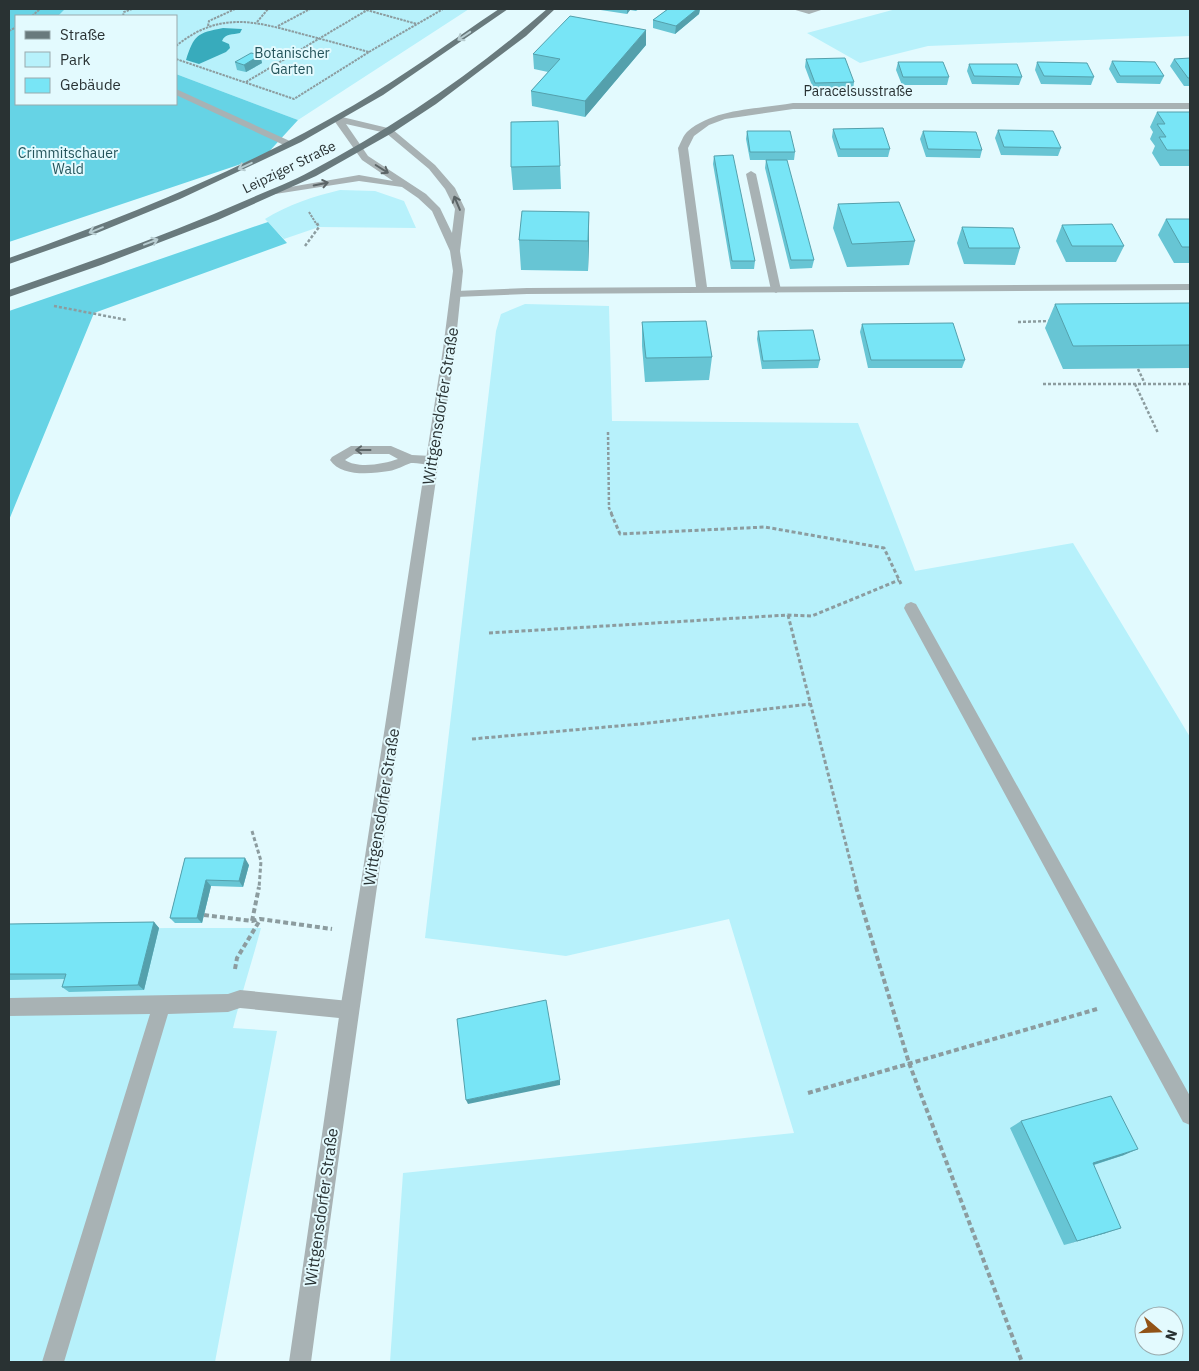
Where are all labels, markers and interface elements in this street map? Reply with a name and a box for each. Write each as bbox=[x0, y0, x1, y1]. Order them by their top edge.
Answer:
legend bbox=[15, 15, 178, 105]
text: Straße bbox=[60, 25, 105, 44]
one-way arrow bbox=[457, 31, 471, 41]
park label: Botanischer Garten bbox=[254, 44, 330, 78]
text: Park bbox=[60, 50, 90, 69]
text: Gebäude bbox=[60, 75, 121, 94]
street label: Paracelsusstraße bbox=[803, 82, 913, 100]
street label: Leipziger Straße bbox=[239, 136, 339, 197]
park label: Crimmitschauer Wald bbox=[18, 144, 118, 178]
one-way arrow bbox=[238, 162, 253, 172]
one-way arrow bbox=[374, 164, 388, 174]
one-way arrow bbox=[313, 178, 329, 188]
one-way arrow bbox=[452, 196, 461, 211]
one-way arrow bbox=[89, 226, 104, 235]
one-way arrow bbox=[143, 237, 158, 246]
street label: Wittgensdorfer Straße bbox=[418, 326, 462, 486]
one-way arrow bbox=[356, 445, 372, 455]
street label: Wittgensdorfer Straße bbox=[359, 727, 403, 887]
street label: Wittgensdorfer Straße bbox=[300, 1127, 342, 1287]
north arrow bbox=[1134, 1306, 1184, 1356]
text: N bbox=[1161, 1328, 1181, 1343]

